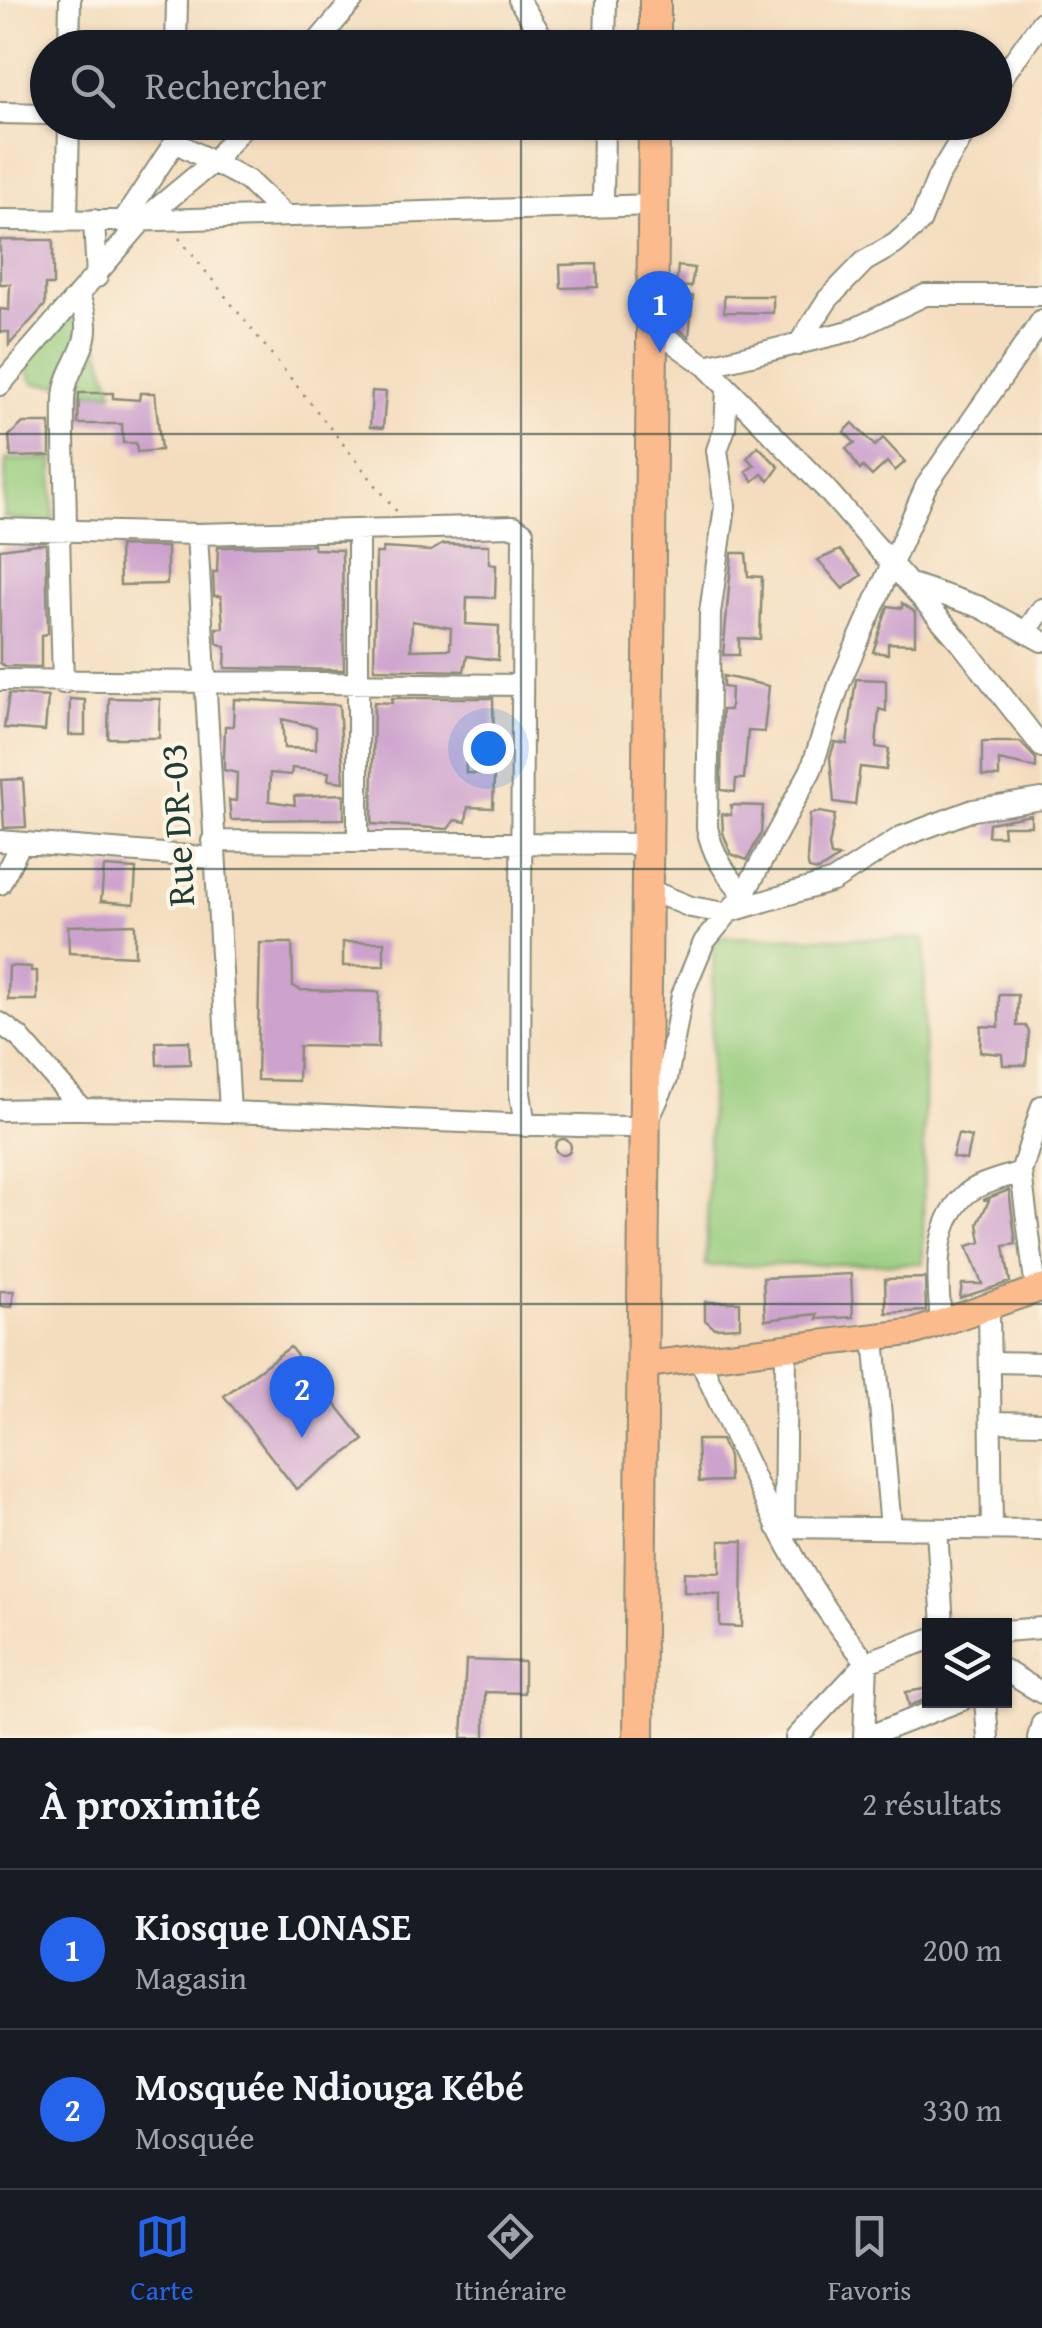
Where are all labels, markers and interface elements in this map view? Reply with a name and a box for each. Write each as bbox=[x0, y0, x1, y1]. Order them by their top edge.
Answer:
search box bbox=[30, 30, 1012, 140]
text: Rechercher bbox=[145, 57, 326, 113]
icon: search bbox=[65, 58, 120, 113]
pin: 1 bbox=[628, 270, 692, 353]
your location bbox=[463, 723, 514, 774]
street label: Rue DR-03 bbox=[144, 742, 208, 908]
pin: 2 bbox=[270, 1356, 334, 1438]
map controls bbox=[922, 1618, 1012, 1708]
button: layers bbox=[922, 1618, 1012, 1708]
text: À proximité bbox=[40, 1773, 261, 1834]
text: 2 résultats bbox=[862, 1780, 1002, 1827]
text: Kiosque LONASE bbox=[135, 1898, 411, 1954]
text: 1 bbox=[64, 1926, 81, 1973]
text: 200 m bbox=[923, 1926, 1002, 1973]
text: Magasin bbox=[135, 1954, 247, 2001]
text: Mosquée Ndiouga Kébé bbox=[135, 2058, 524, 2114]
text: 2 bbox=[64, 2086, 81, 2133]
text: 330 m bbox=[923, 2086, 1002, 2133]
text: Mosquée bbox=[135, 2114, 254, 2161]
tab: Carte bbox=[131, 2209, 194, 2310]
tab: Itinéraire bbox=[455, 2209, 567, 2310]
tab: Favoris bbox=[828, 2209, 911, 2310]

